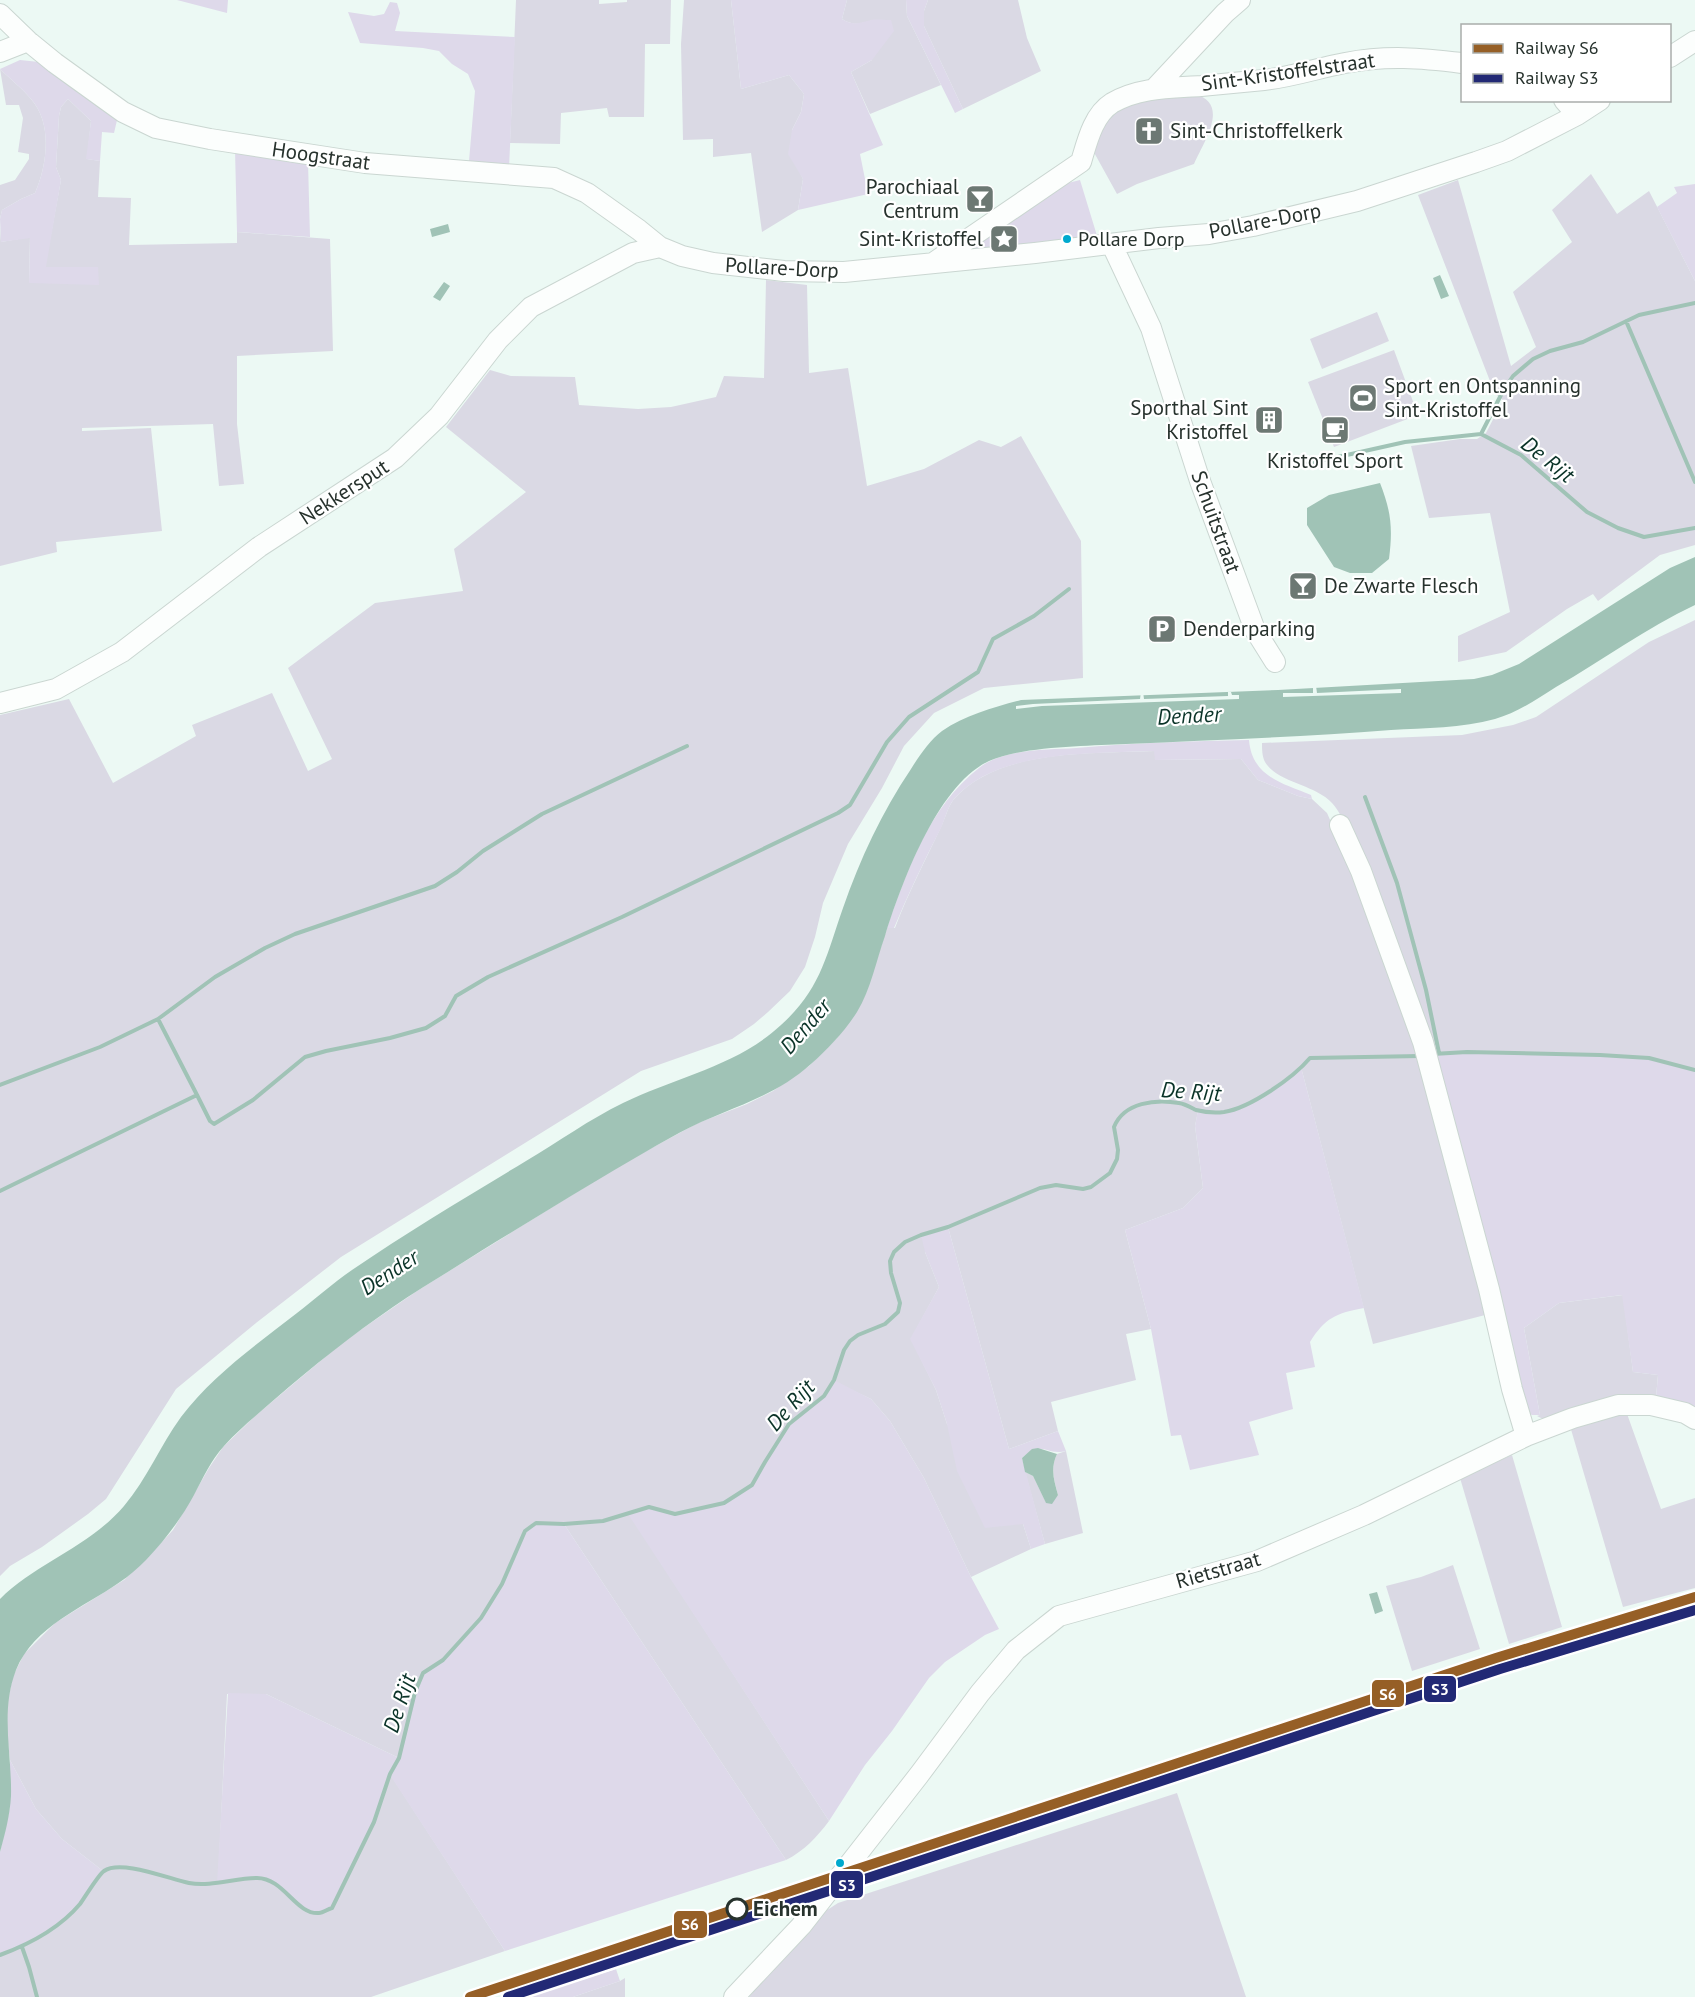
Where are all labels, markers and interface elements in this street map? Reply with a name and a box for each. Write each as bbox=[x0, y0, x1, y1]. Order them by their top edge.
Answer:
legend bbox=[1461, 24, 1671, 102]
text: Railway S6 bbox=[1515, 36, 1599, 59]
street label: Sint-Kristoffelstraat bbox=[1199, 46, 1376, 97]
text: Railway S3 bbox=[1515, 66, 1599, 89]
church icon: Sint-Christoffelkerk bbox=[1133, 115, 1165, 147]
place label: Sint-Christoffelkerk bbox=[1170, 117, 1343, 144]
street label: Hoogstraat bbox=[270, 135, 372, 176]
place label: Parochiaal Centrum bbox=[866, 173, 959, 224]
bar icon: Parochiaal Centrum bbox=[964, 183, 996, 215]
street label: Pollare-Dorp bbox=[1206, 196, 1323, 245]
place icon: Sint-Kristoffel bbox=[988, 223, 1020, 255]
place label: Sint-Kristoffel bbox=[859, 225, 983, 252]
place label: Pollare Dorp bbox=[1078, 226, 1185, 252]
marker: Pollare Dorp bbox=[1061, 233, 1073, 245]
street label: Pollare-Dorp bbox=[725, 251, 840, 284]
place label: Sport en Ontspanning Sint-Kristoffel bbox=[1384, 372, 1581, 423]
sports icon: Sport en Ontspanning Sint-Kristoffel bbox=[1347, 382, 1379, 414]
place label: Sporthal Sint Kristoffel bbox=[1130, 394, 1248, 445]
building icon: Sporthal Sint Kristoffel bbox=[1253, 404, 1285, 436]
cafe icon: Kristoffel Sport bbox=[1319, 414, 1351, 446]
water label: De Rijt bbox=[1516, 430, 1581, 489]
place label: Kristoffel Sport bbox=[1267, 447, 1403, 474]
street label: Nekkersput bbox=[294, 453, 393, 530]
street label: Schuitstraat bbox=[1185, 467, 1247, 577]
bar icon: De Zwarte Flesch bbox=[1287, 570, 1319, 602]
place label: De Zwarte Flesch bbox=[1324, 572, 1479, 599]
parking icon: Denderparking bbox=[1146, 613, 1178, 645]
place label: Denderparking bbox=[1183, 615, 1315, 642]
water label: Dender bbox=[1156, 699, 1223, 731]
water label: Dender bbox=[773, 991, 838, 1059]
water label: De Rijt bbox=[1160, 1075, 1223, 1107]
water label: Dender bbox=[355, 1242, 425, 1301]
water label: De Rijt bbox=[760, 1373, 821, 1437]
street label: Rietstraat bbox=[1172, 1545, 1263, 1594]
water label: De Rijt bbox=[376, 1669, 422, 1736]
line badge: S3 bbox=[1423, 1675, 1457, 1703]
line badge: S6 bbox=[1371, 1679, 1405, 1708]
text: S3 bbox=[1431, 1679, 1449, 1699]
text: S6 bbox=[1379, 1684, 1397, 1704]
unlabelled marker bbox=[834, 1857, 846, 1869]
line badge: S3 bbox=[830, 1870, 864, 1899]
text: S3 bbox=[838, 1875, 856, 1895]
place label: Eichem bbox=[753, 1895, 818, 1922]
marker: Eichem bbox=[726, 1898, 748, 1920]
line badge: S6 bbox=[673, 1910, 708, 1939]
text: S6 bbox=[681, 1914, 699, 1934]

